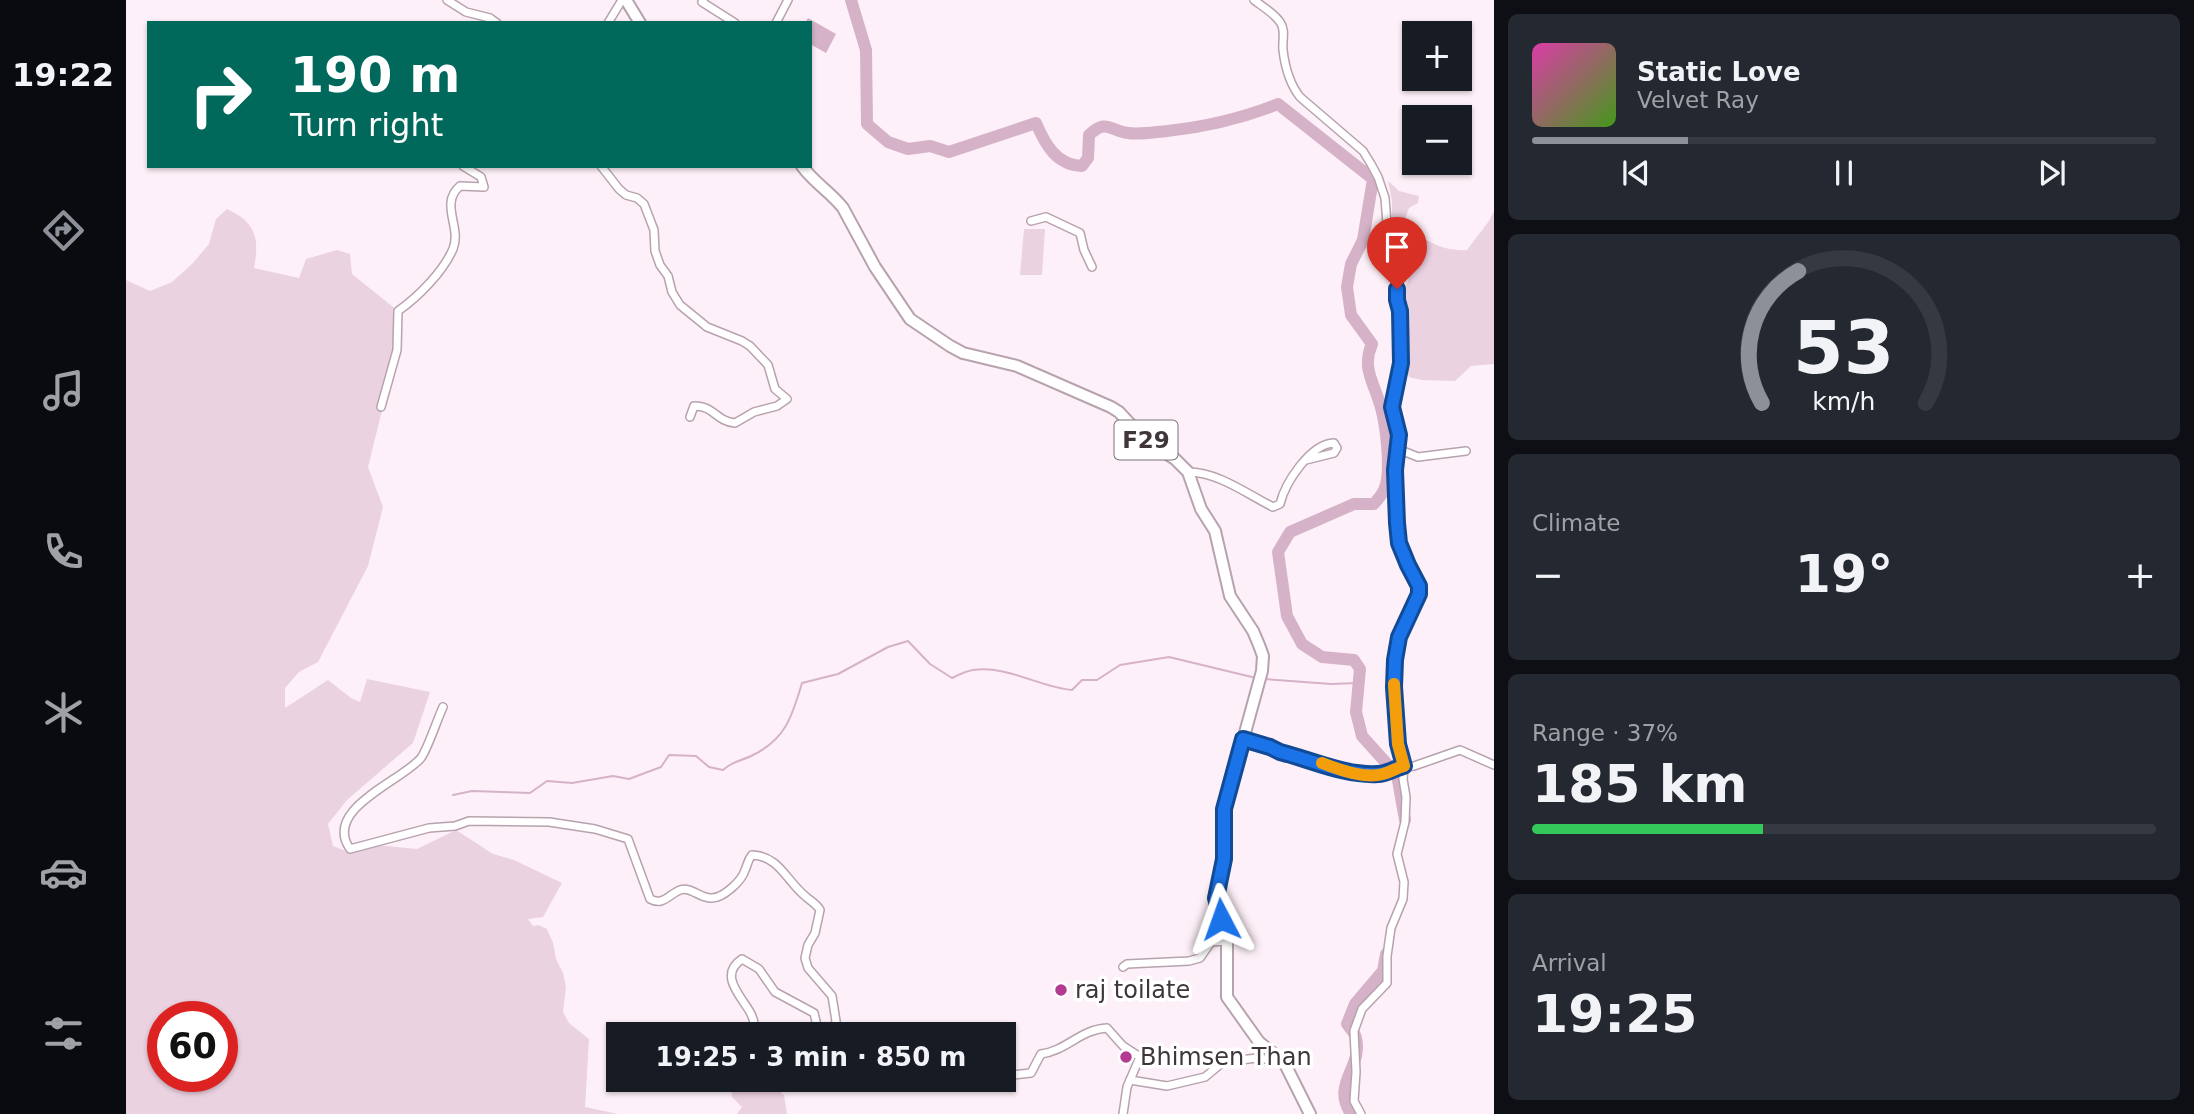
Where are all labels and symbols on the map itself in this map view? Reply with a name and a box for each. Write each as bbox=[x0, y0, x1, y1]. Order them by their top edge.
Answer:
pin bbox=[1367, 217, 1427, 289]
road number: F29 bbox=[1114, 420, 1178, 460]
position arrow bbox=[1184, 882, 1258, 956]
place label: raj toilate bbox=[1075, 976, 1190, 1004]
marker: raj toilate bbox=[1053, 982, 1069, 998]
speed limit sign: 60 bbox=[147, 1001, 238, 1092]
place label: Bhimsen Than bbox=[1140, 1043, 1312, 1071]
marker: Bhimsen Than bbox=[1118, 1049, 1134, 1065]

